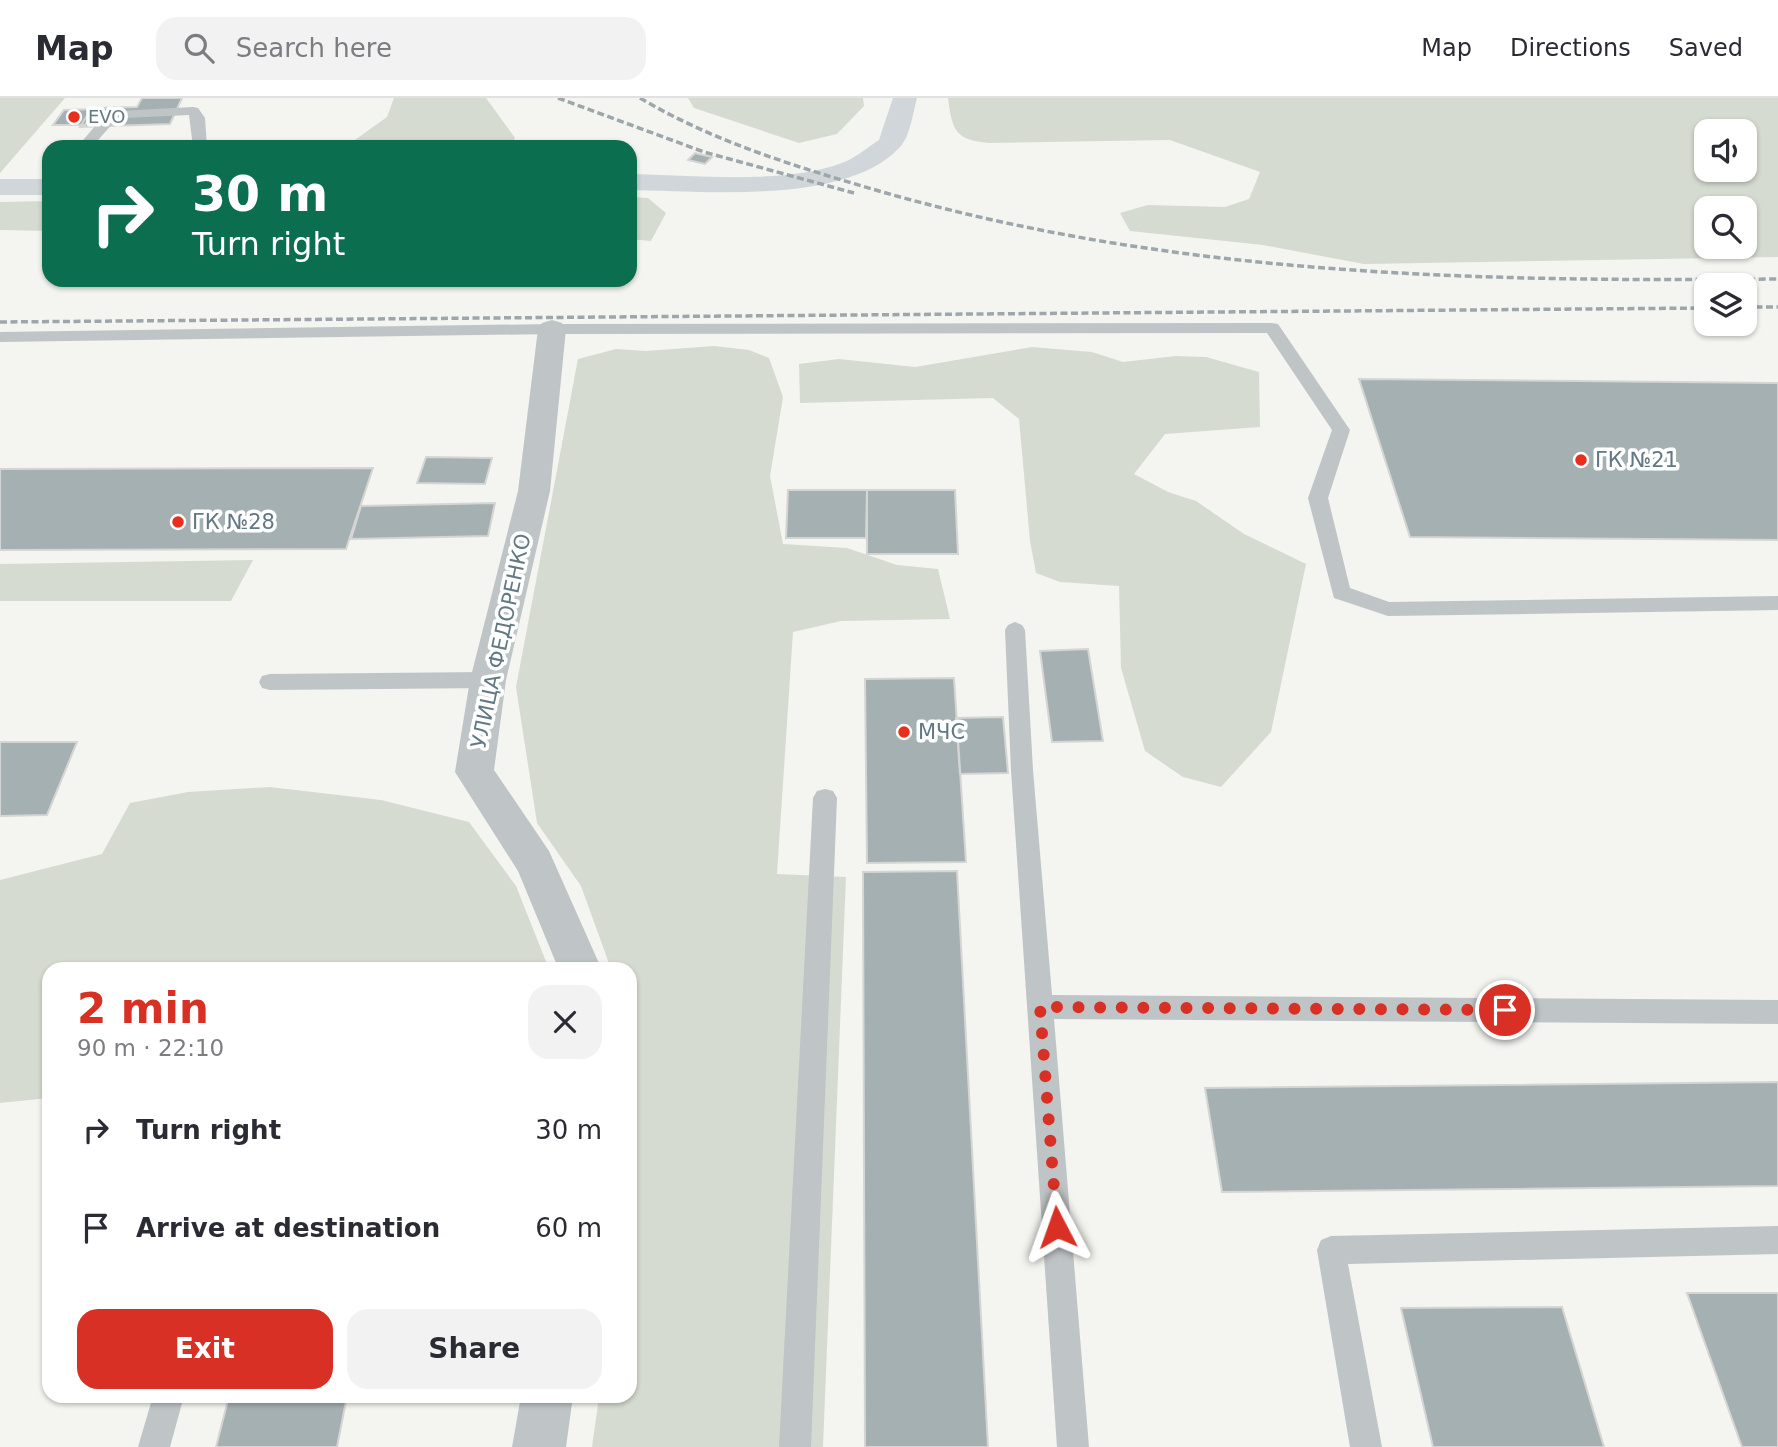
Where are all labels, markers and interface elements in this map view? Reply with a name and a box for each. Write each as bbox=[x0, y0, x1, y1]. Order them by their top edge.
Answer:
search box bbox=[156, 17, 646, 80]
text: Map bbox=[35, 29, 114, 68]
icon: search bbox=[180, 29, 218, 67]
text: Search here bbox=[236, 33, 392, 63]
text: Map bbox=[1421, 34, 1472, 62]
text: Directions bbox=[1510, 34, 1631, 62]
text: Saved bbox=[1669, 34, 1743, 62]
place label: EVO bbox=[88, 106, 126, 127]
marker: EVO bbox=[66, 109, 82, 125]
map controls bbox=[1694, 119, 1757, 336]
button: sound bbox=[1694, 119, 1757, 182]
text: 30 m bbox=[192, 166, 328, 223]
icon: right bbox=[77, 168, 168, 259]
button: search bbox=[1694, 196, 1757, 259]
text: Turn right bbox=[192, 225, 345, 263]
button: layers bbox=[1694, 273, 1757, 336]
place label: ГК №21 bbox=[1595, 448, 1678, 472]
marker: ГК №21 bbox=[1573, 452, 1589, 468]
place label: ГК №28 bbox=[192, 510, 275, 534]
marker: ГК №28 bbox=[170, 514, 186, 530]
street label: УЛИЦА ФЕДОРЕНКО bbox=[466, 531, 536, 751]
place label: МЧС bbox=[918, 720, 965, 744]
marker: МЧС bbox=[896, 724, 912, 740]
pin bbox=[1475, 980, 1535, 1040]
text: 2 min bbox=[77, 984, 209, 1033]
button: close bbox=[528, 985, 602, 1059]
icon: arrive bbox=[1486, 991, 1524, 1029]
text: 90 m · 22:10 bbox=[77, 1035, 224, 1061]
icon: right bbox=[77, 1111, 115, 1149]
text: Turn right bbox=[136, 1115, 281, 1145]
text: 30 m bbox=[535, 1115, 602, 1145]
position arrow bbox=[1020, 1190, 1094, 1264]
icon: arrive bbox=[77, 1209, 115, 1247]
text: Arrive at destination bbox=[136, 1213, 440, 1243]
text: 60 m bbox=[535, 1213, 602, 1243]
button: Exit bbox=[77, 1309, 333, 1389]
button: Share bbox=[347, 1309, 602, 1389]

